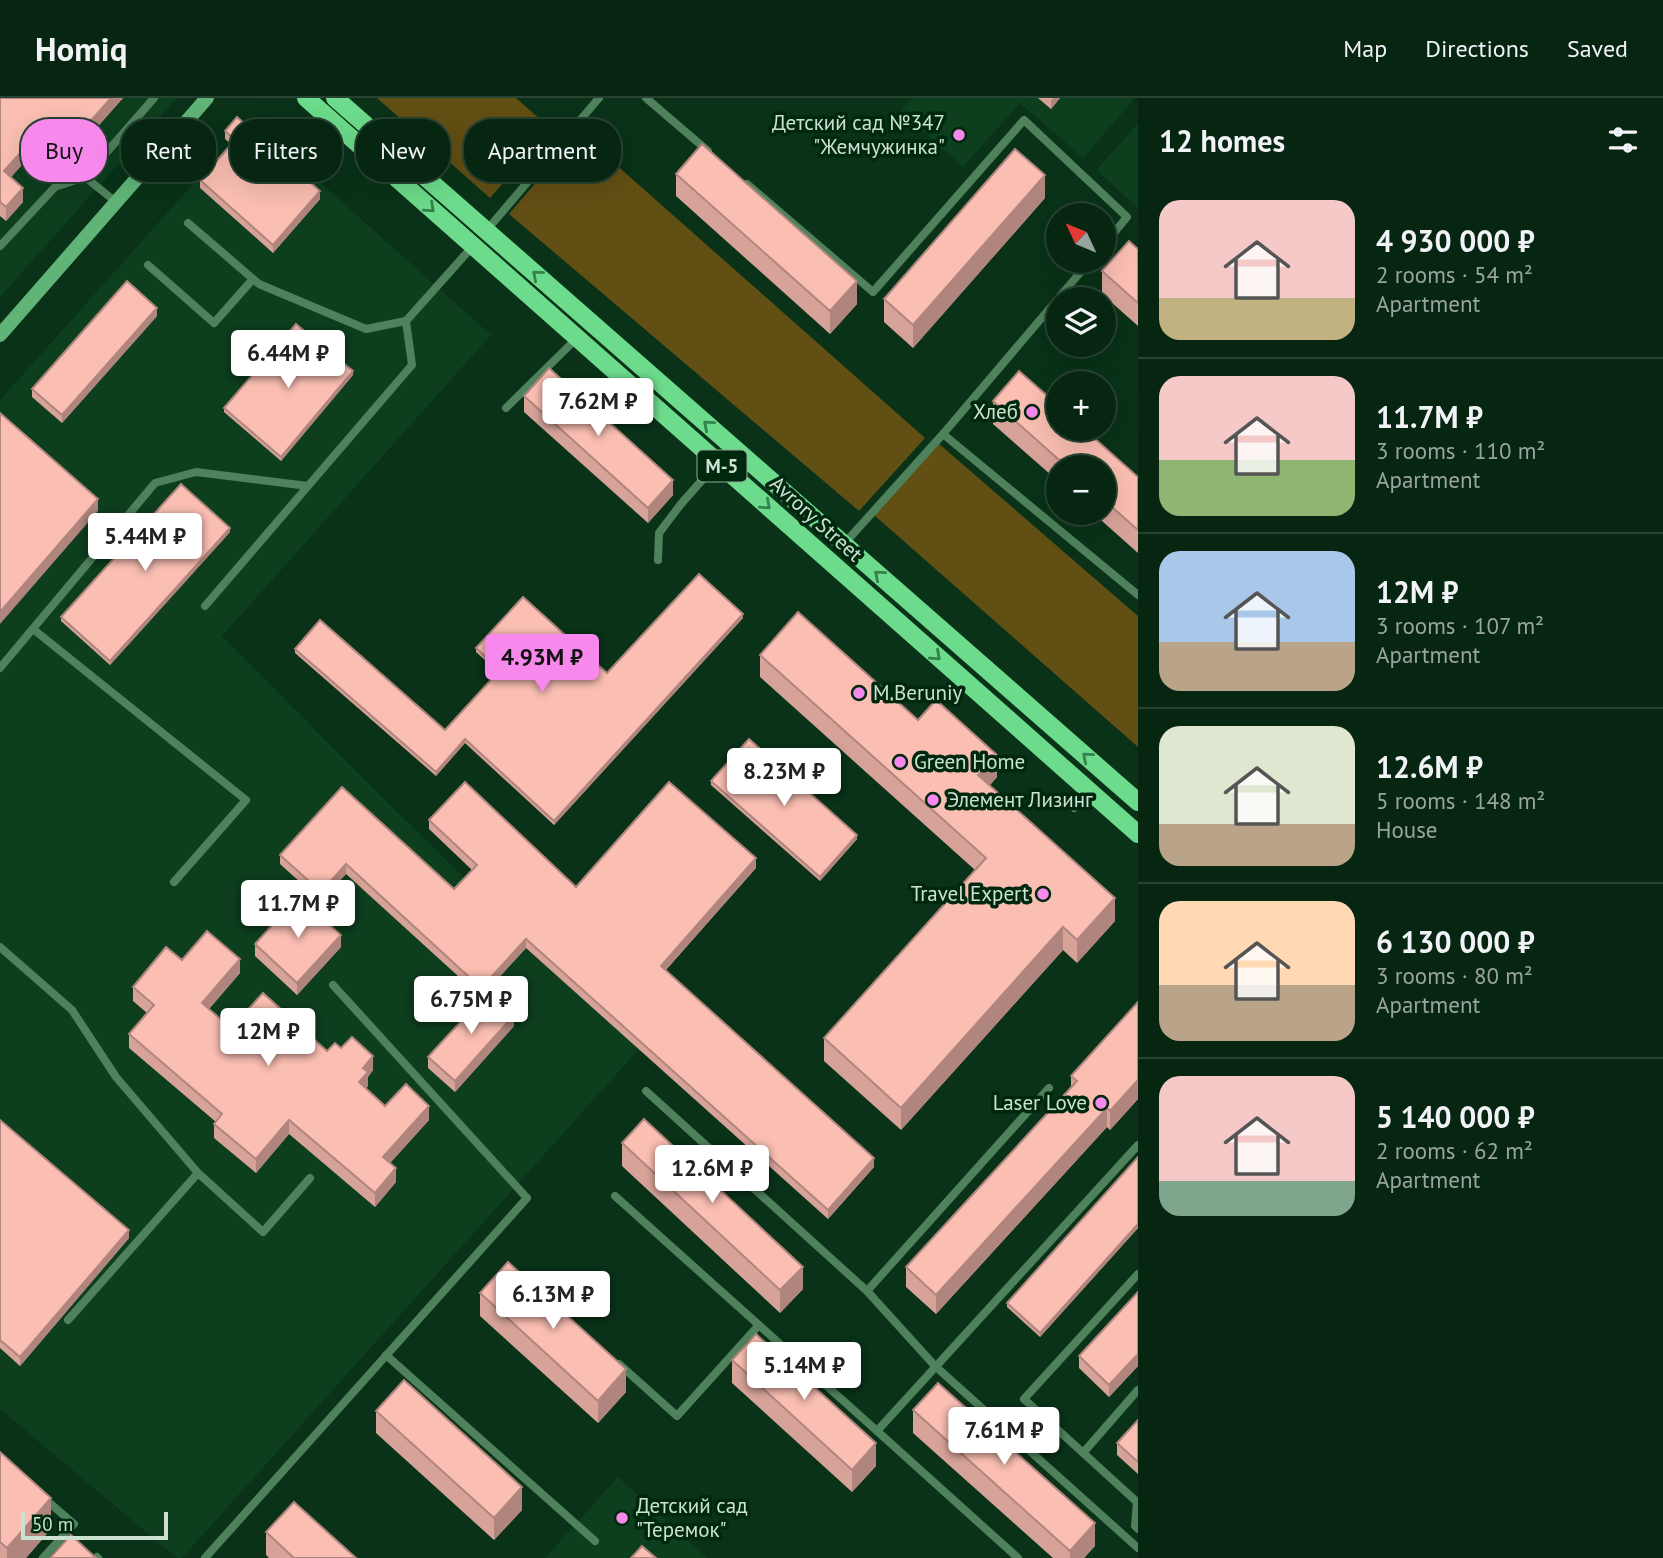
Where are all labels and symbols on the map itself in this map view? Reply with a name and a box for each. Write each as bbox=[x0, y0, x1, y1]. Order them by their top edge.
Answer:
place label: Детский сад №347 "Жемчужинка" bbox=[772, 109, 945, 160]
marker: Детский сад №347 "Жемчужинка" bbox=[951, 127, 967, 143]
one-way arrow bbox=[422, 200, 435, 212]
north arrow bbox=[1046, 203, 1116, 273]
one-way arrow bbox=[532, 271, 545, 283]
pin: 6.44M ₽ bbox=[223, 330, 353, 390]
pin: 7.62M ₽ bbox=[533, 378, 663, 438]
place label: Хлеб bbox=[973, 398, 1018, 425]
marker: Хлеб bbox=[1024, 404, 1040, 420]
one-way arrow bbox=[703, 421, 716, 433]
road number: М-5 bbox=[698, 450, 746, 482]
street label: Avrory Street bbox=[764, 470, 868, 567]
one-way arrow bbox=[758, 497, 771, 509]
pin: 5.44M ₽ bbox=[80, 514, 210, 573]
one-way arrow bbox=[874, 571, 887, 583]
pin: 4.93M ₽ bbox=[477, 634, 607, 694]
one-way arrow bbox=[928, 648, 941, 660]
place label: M.Beruniy bbox=[873, 679, 963, 706]
marker: M.Beruniy bbox=[851, 685, 867, 701]
pin: 8.23M ₽ bbox=[719, 748, 849, 808]
place label: Green Home bbox=[914, 748, 1025, 775]
one-way arrow bbox=[1082, 753, 1095, 765]
marker: Green Home bbox=[892, 754, 908, 770]
place label: Элемент Лизинг bbox=[947, 786, 1093, 813]
marker: Элемент Лизинг bbox=[925, 792, 941, 808]
pin: 11.7M ₽ bbox=[233, 880, 363, 940]
place label: Travel Expert bbox=[911, 880, 1029, 907]
marker: Travel Expert bbox=[1035, 886, 1051, 902]
pin: 6.75M ₽ bbox=[406, 976, 536, 1036]
pin: 12M ₽ bbox=[219, 1009, 317, 1068]
place label: Laser Love bbox=[993, 1089, 1087, 1116]
marker: Laser Love bbox=[1093, 1095, 1109, 1111]
pin: 12.6M ₽ bbox=[647, 1146, 777, 1205]
pin: 6.13M ₽ bbox=[488, 1272, 618, 1331]
pin: 5.14M ₽ bbox=[739, 1342, 869, 1402]
pin: 7.61M ₽ bbox=[939, 1408, 1069, 1467]
place label: Детский сад "Теремок" bbox=[636, 1492, 748, 1543]
scale bar bbox=[21, 1509, 168, 1541]
marker: Детский сад "Теремок" bbox=[614, 1510, 630, 1526]

